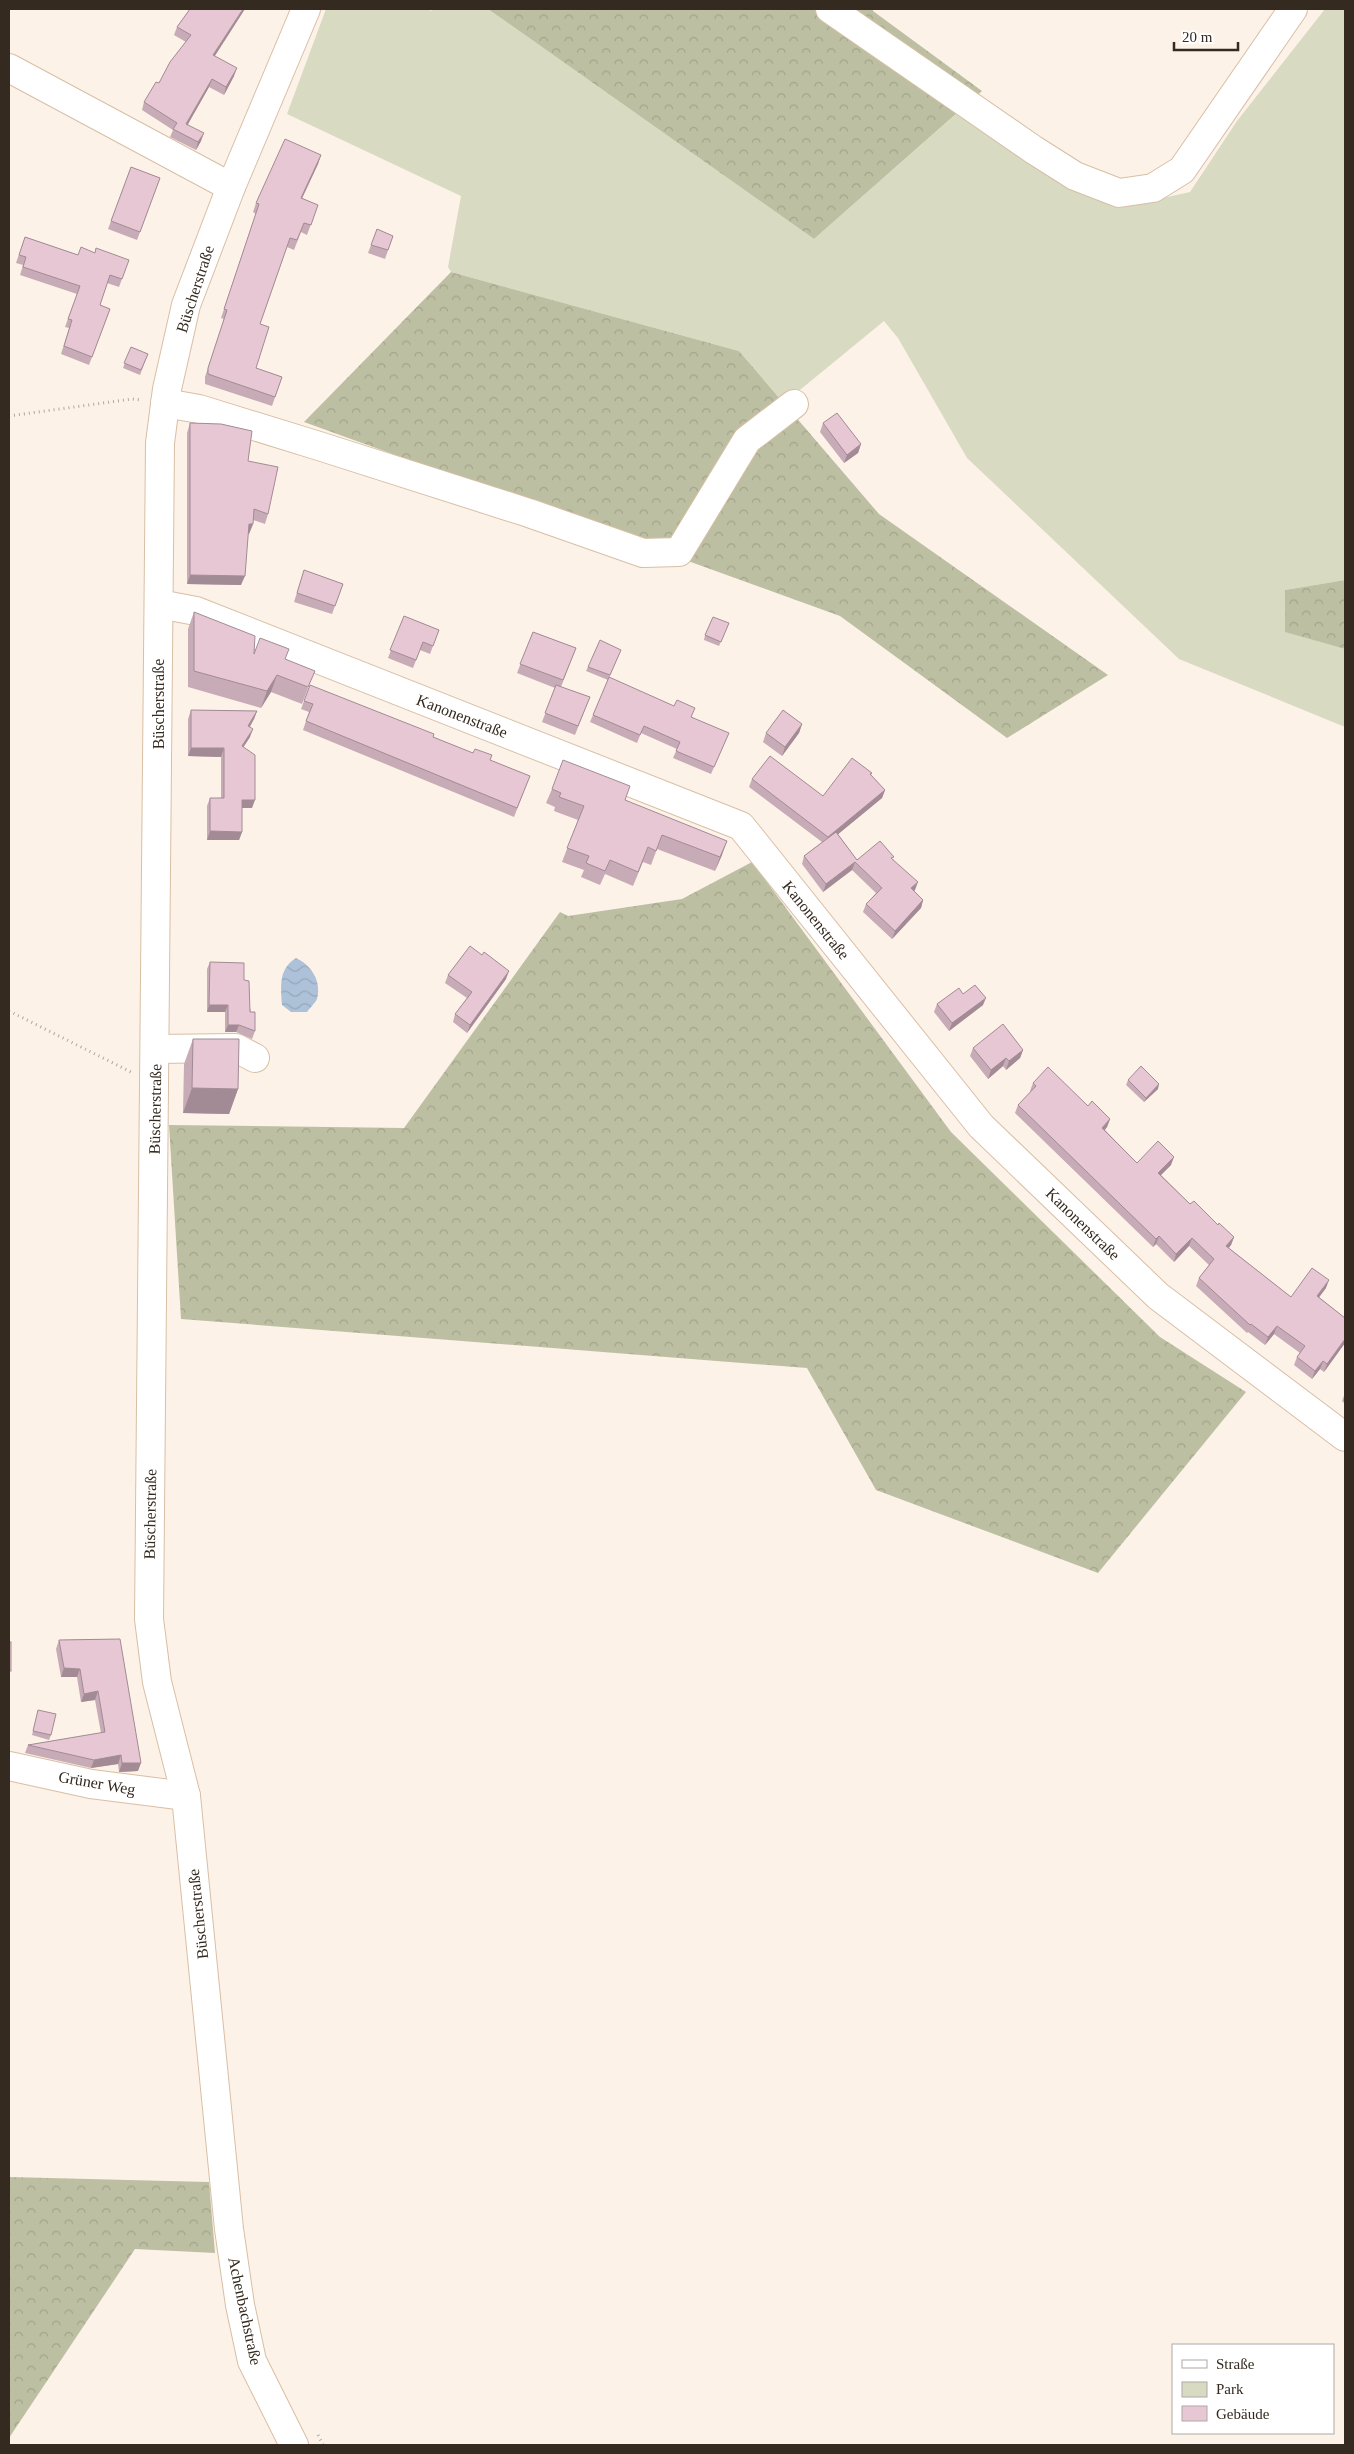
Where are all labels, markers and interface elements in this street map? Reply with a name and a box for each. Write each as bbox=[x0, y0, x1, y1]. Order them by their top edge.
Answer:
scale bar bbox=[1174, 20, 1238, 52]
text: 20 m bbox=[1182, 29, 1213, 45]
street label: Büscherstraße bbox=[173, 243, 217, 335]
street label: Büscherstraße bbox=[150, 659, 167, 749]
street label: Kanonenstraße bbox=[414, 691, 510, 741]
street label: Kanonenstraße bbox=[779, 877, 853, 963]
street label: Büscherstraße bbox=[146, 1064, 164, 1154]
street label: Kanonenstraße bbox=[1043, 1185, 1123, 1263]
street label: Büscherstraße bbox=[141, 1469, 159, 1559]
street label: Grüner Weg bbox=[57, 1768, 137, 1799]
street label: Büscherstraße bbox=[185, 1868, 211, 1960]
street label: Achenbachstraße bbox=[225, 2255, 265, 2367]
legend bbox=[1172, 2344, 1334, 2434]
text: Straße bbox=[1216, 2356, 1255, 2372]
text: Park bbox=[1216, 2381, 1244, 2397]
text: Gebäude bbox=[1216, 2406, 1270, 2422]

